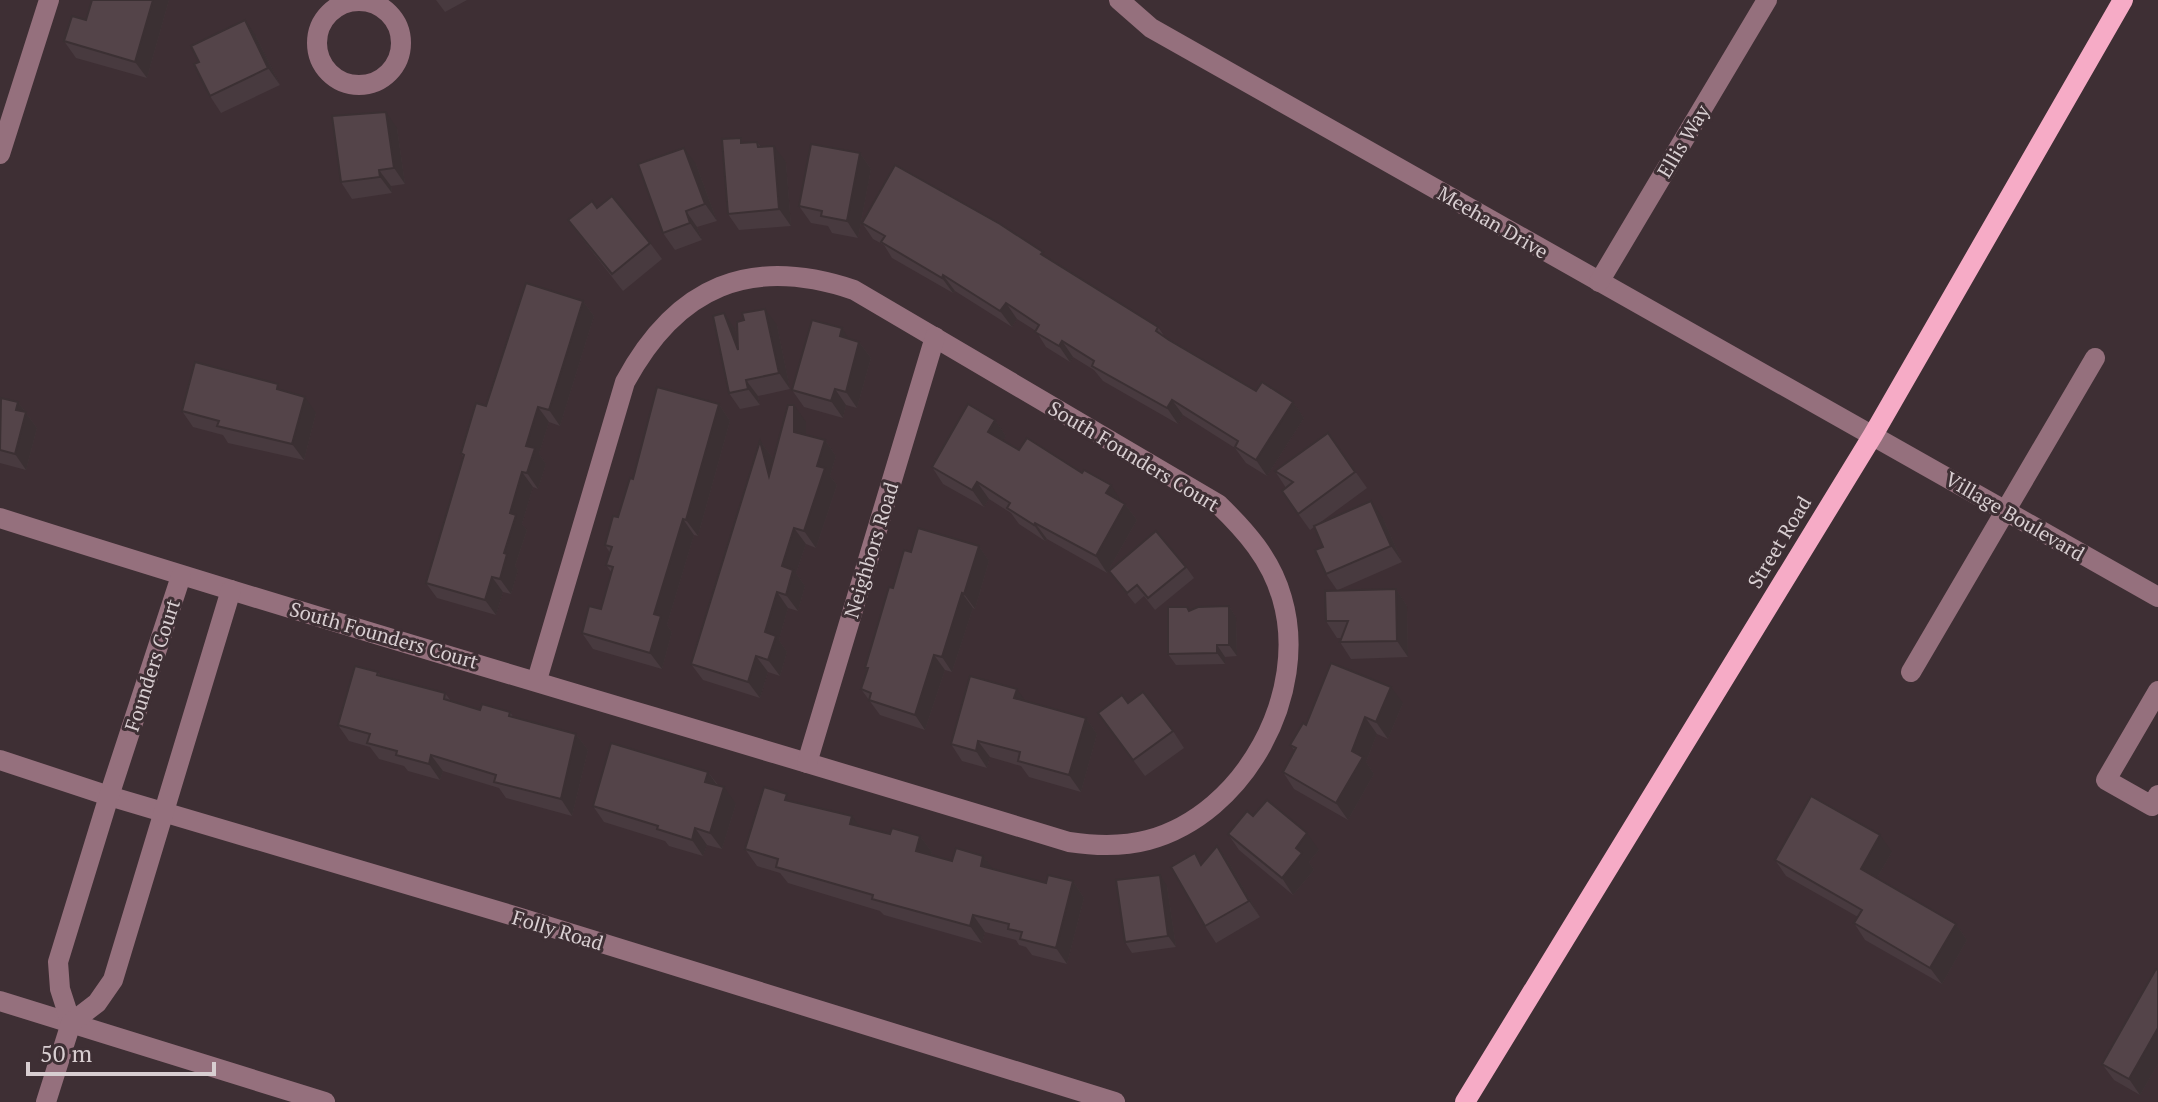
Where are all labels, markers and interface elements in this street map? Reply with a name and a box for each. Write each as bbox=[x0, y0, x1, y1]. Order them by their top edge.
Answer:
street label: Ellis Way bbox=[1651, 99, 1716, 183]
street label: Meehan Drive bbox=[1433, 179, 1553, 265]
street label: South Founders Court bbox=[1043, 394, 1225, 518]
street label: Village Boulevard bbox=[1940, 465, 2090, 567]
street label: Neighbors Road bbox=[838, 479, 904, 621]
street label: Street Road bbox=[1741, 491, 1817, 593]
street label: Founders Court bbox=[118, 595, 186, 735]
street label: South Founders Court bbox=[287, 595, 482, 675]
street label: Folly Road bbox=[509, 903, 607, 957]
scale bar bbox=[28, 1026, 214, 1076]
text: 50 m bbox=[40, 1037, 92, 1069]

